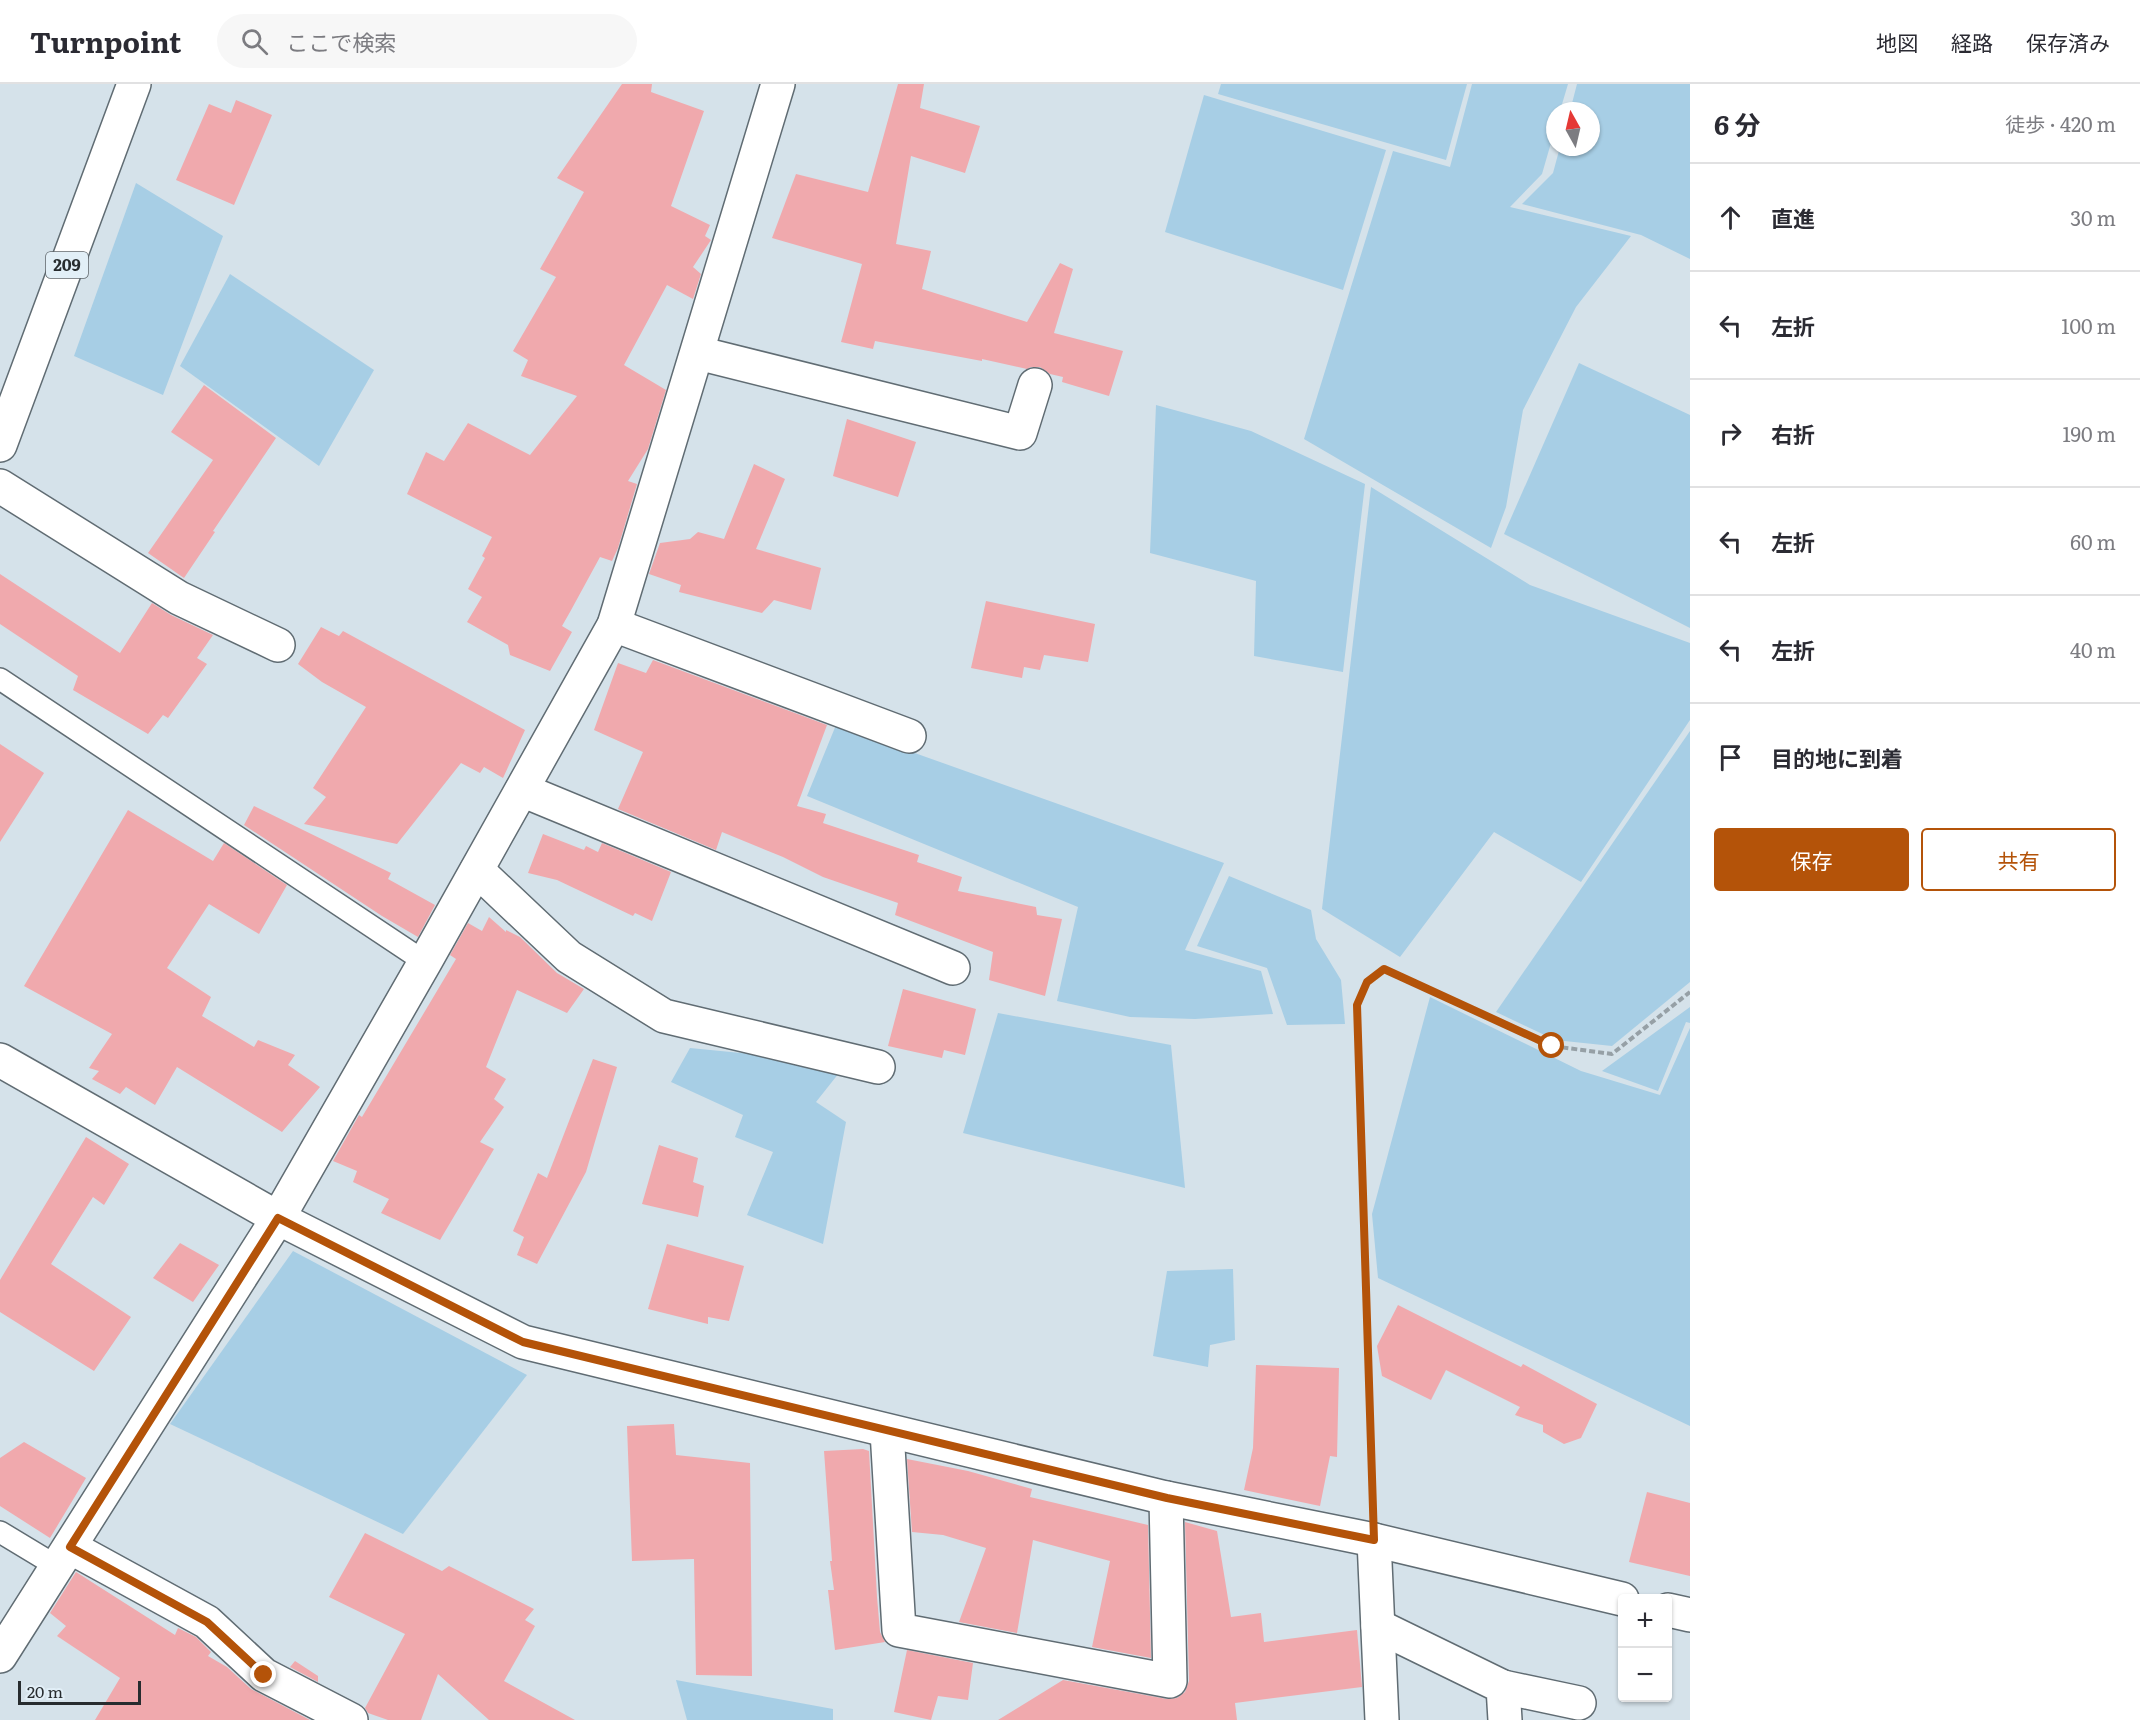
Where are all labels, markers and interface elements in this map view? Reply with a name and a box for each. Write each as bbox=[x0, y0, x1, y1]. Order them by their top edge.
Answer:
search box bbox=[217, 14, 637, 68]
text: Turnpoint bbox=[30, 20, 181, 62]
icon: search bbox=[238, 25, 271, 58]
text: ここで検索 bbox=[286, 25, 396, 58]
text: 地図 bbox=[1876, 26, 1918, 57]
text: 経路 bbox=[1951, 26, 1993, 57]
text: 保存済み bbox=[2026, 26, 2110, 57]
north arrow bbox=[1546, 102, 1600, 156]
text: 6 分 bbox=[1714, 104, 1760, 143]
text: 徒歩 · 420 m bbox=[2005, 108, 2116, 138]
icon: ahead bbox=[1714, 201, 1747, 234]
text: 直進 bbox=[1771, 201, 1815, 234]
text: 30 m bbox=[2070, 202, 2116, 232]
road number: 209 bbox=[46, 252, 88, 278]
icon: left bbox=[1714, 309, 1747, 342]
text: 左折 bbox=[1771, 309, 1815, 342]
text: 100 m bbox=[2061, 310, 2116, 340]
icon: right bbox=[1714, 417, 1747, 450]
text: 右折 bbox=[1771, 417, 1815, 450]
text: 190 m bbox=[2062, 418, 2116, 448]
icon: left bbox=[1714, 525, 1747, 558]
text: 左折 bbox=[1771, 525, 1815, 558]
text: 60 m bbox=[2070, 526, 2116, 556]
icon: left bbox=[1714, 633, 1747, 666]
text: 左折 bbox=[1771, 633, 1815, 666]
text: 40 m bbox=[2070, 634, 2116, 664]
icon: arrive bbox=[1714, 741, 1747, 774]
text: 目的地に到着 bbox=[1771, 741, 1903, 774]
button: 保存 bbox=[1714, 828, 1909, 891]
button: 共有 bbox=[1921, 828, 2116, 891]
route start bbox=[1538, 1032, 1564, 1058]
map controls bbox=[1618, 1594, 1672, 1702]
button: + bbox=[1618, 1594, 1672, 1648]
button: − bbox=[1618, 1648, 1672, 1702]
route end bbox=[250, 1661, 276, 1687]
scale bar bbox=[18, 1678, 141, 1706]
text: 20 m bbox=[27, 1679, 63, 1703]

